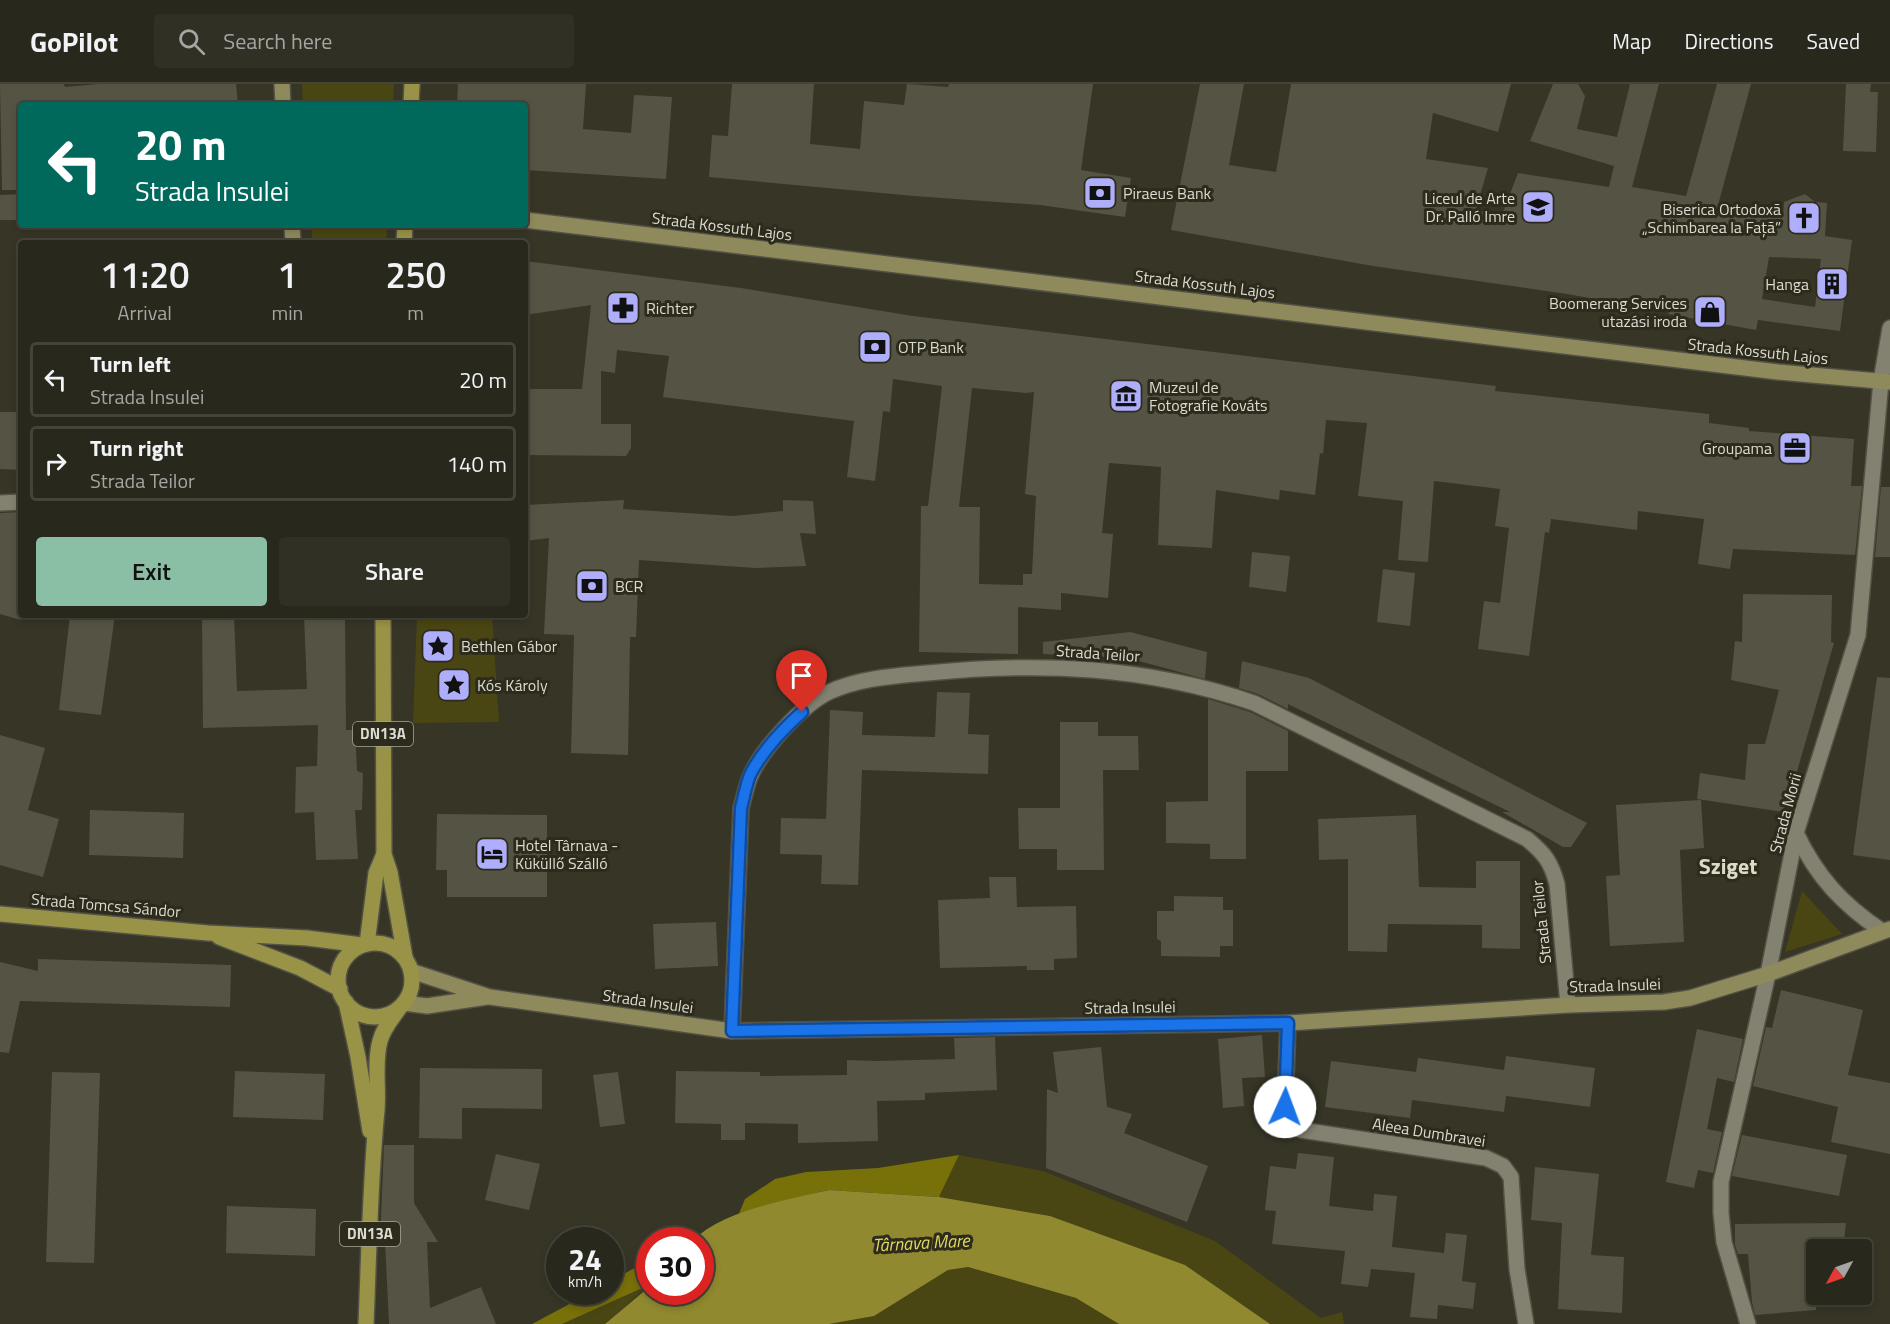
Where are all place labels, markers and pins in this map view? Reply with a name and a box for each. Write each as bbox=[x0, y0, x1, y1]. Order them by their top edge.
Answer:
bank icon: Piraeus Bank bbox=[1082, 175, 1118, 211]
place label: Piraeus Bank bbox=[1123, 181, 1212, 205]
place label: Liceul de Arte Dr. Palló Imre bbox=[1424, 186, 1515, 228]
school or university icon: Liceul de Arte Dr. Palló Imre bbox=[1520, 189, 1556, 225]
place label: Biserica Ortodoxă „Schimbarea la Față” bbox=[1642, 197, 1781, 239]
church icon: Biserica Ortodoxă „Schimbarea la Față” bbox=[1786, 200, 1822, 236]
building icon: Hanga bbox=[1814, 266, 1850, 302]
place label: Hanga bbox=[1765, 272, 1809, 296]
pharmacy icon: Richter bbox=[605, 290, 641, 326]
place label: Boomerang Services utazási iroda bbox=[1549, 291, 1687, 333]
shop icon: Boomerang Services utazási iroda bbox=[1692, 294, 1728, 330]
place label: Richter bbox=[646, 296, 695, 320]
bank icon: OTP Bank bbox=[857, 329, 893, 365]
place label: OTP Bank bbox=[898, 335, 964, 359]
place label: Muzeul de Fotografie Kováts bbox=[1149, 375, 1268, 417]
museum icon: Muzeul de Fotografie Kováts bbox=[1108, 378, 1144, 414]
office icon: Groupama bbox=[1777, 430, 1813, 466]
place label: Groupama bbox=[1702, 436, 1772, 460]
bank icon: BCR bbox=[574, 568, 610, 604]
place label: BCR bbox=[615, 574, 644, 598]
place icon: Bethlen Gábor bbox=[420, 628, 456, 664]
place label: Bethlen Gábor bbox=[461, 634, 558, 658]
pin bbox=[776, 650, 827, 712]
place icon: Kós Károly bbox=[436, 667, 472, 703]
place label: Kós Károly bbox=[477, 673, 548, 697]
place label: Hotel Târnava - Küküllő Szálló bbox=[515, 833, 618, 875]
hotel icon: Hotel Târnava - Küküllő Szálló bbox=[474, 836, 510, 872]

